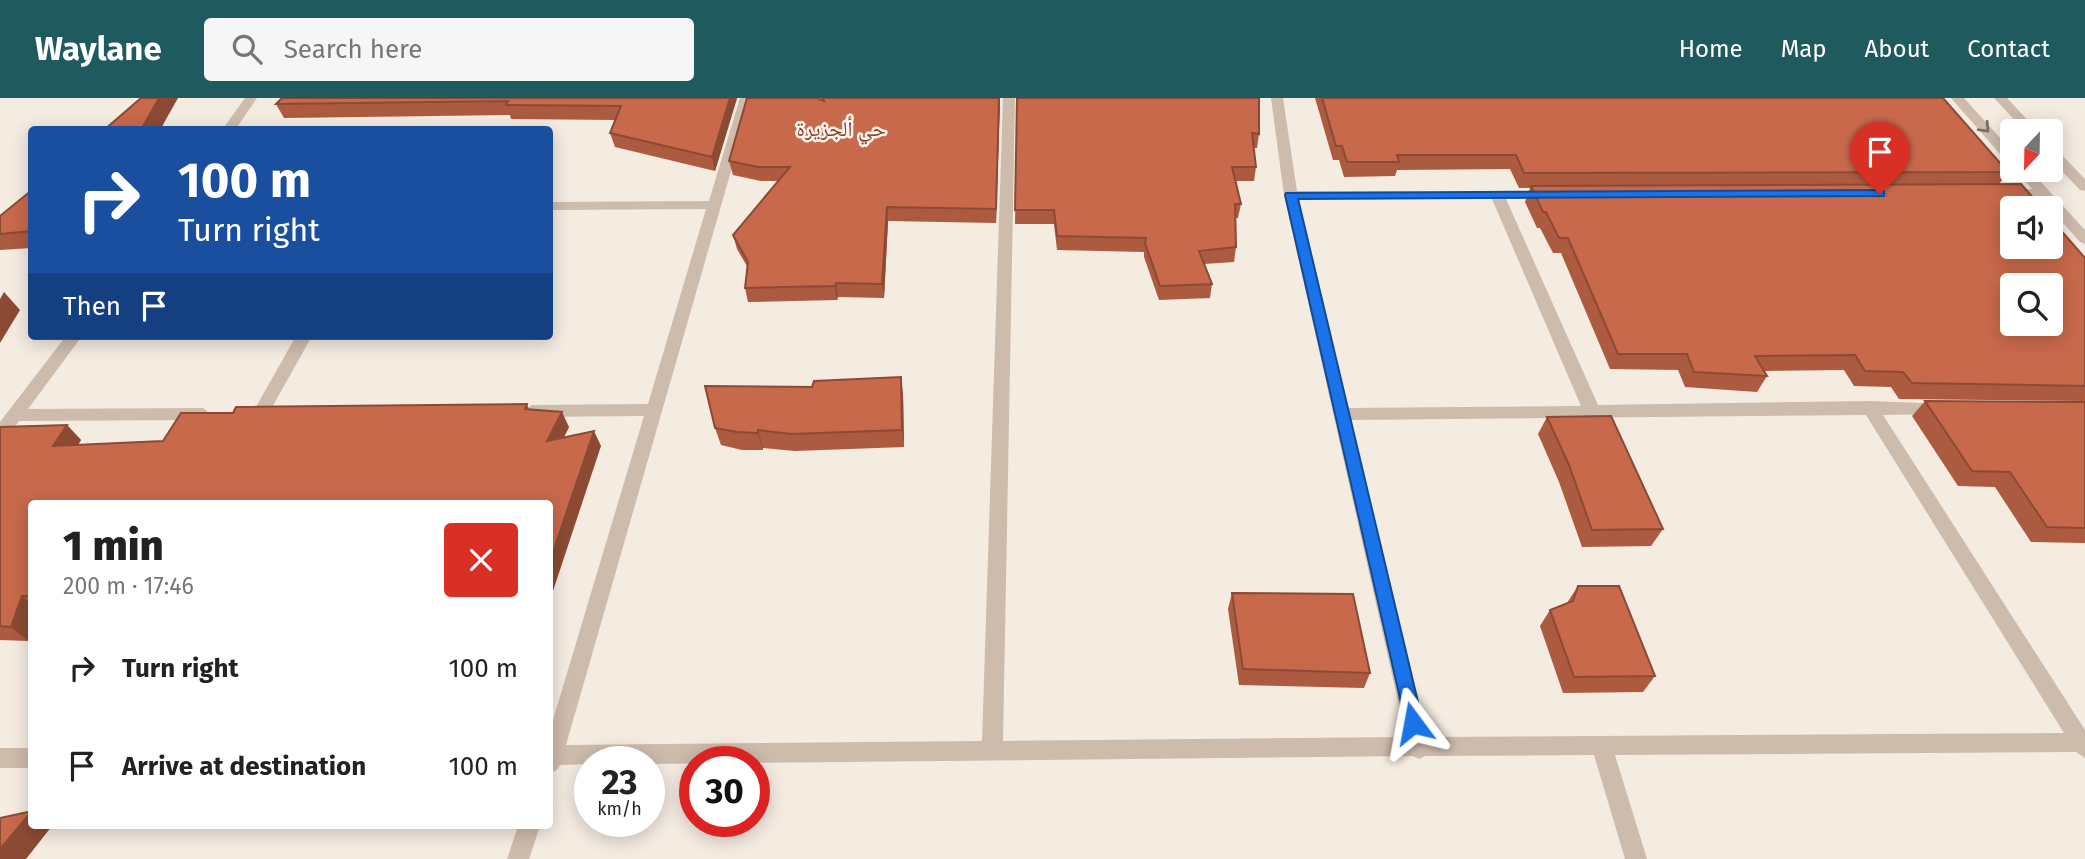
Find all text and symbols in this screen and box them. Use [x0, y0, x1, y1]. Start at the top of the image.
search box [204, 18, 694, 81]
text: Waylane [35, 29, 162, 69]
icon: search [228, 30, 266, 68]
text: Search here [284, 34, 423, 65]
text: Home [1679, 35, 1743, 63]
text: Map [1781, 35, 1827, 63]
text: About [1865, 35, 1929, 63]
text: Contact [1967, 35, 2050, 63]
district label: حي ألجزيرة [796, 116, 886, 145]
north arrow [2000, 119, 2063, 182]
map controls [2000, 119, 2063, 336]
one-way arrow [1976, 120, 1989, 133]
pin [1850, 122, 1910, 194]
icon: arrive [1861, 133, 1899, 171]
text: 100 m [178, 151, 311, 210]
icon: right [63, 154, 154, 245]
button: sound [2000, 196, 2063, 259]
text: Turn right [178, 211, 320, 249]
button: search [2000, 273, 2063, 336]
icon: arrive [135, 287, 173, 325]
text: Then [63, 291, 121, 322]
text: 1 min [63, 521, 164, 571]
button: close [444, 523, 518, 597]
text: 200 m · 17:46 [63, 572, 194, 600]
icon: right [63, 649, 101, 687]
text: Turn right [122, 653, 239, 684]
text: 100 m [449, 653, 518, 684]
position arrow [1376, 686, 1450, 760]
speed limit sign: 30 [679, 746, 770, 837]
icon: arrive [63, 747, 101, 785]
text: Arrive at destination [122, 751, 366, 782]
text: 100 m [449, 751, 518, 782]
text: 23 [601, 761, 638, 803]
text: km/h [597, 798, 642, 820]

